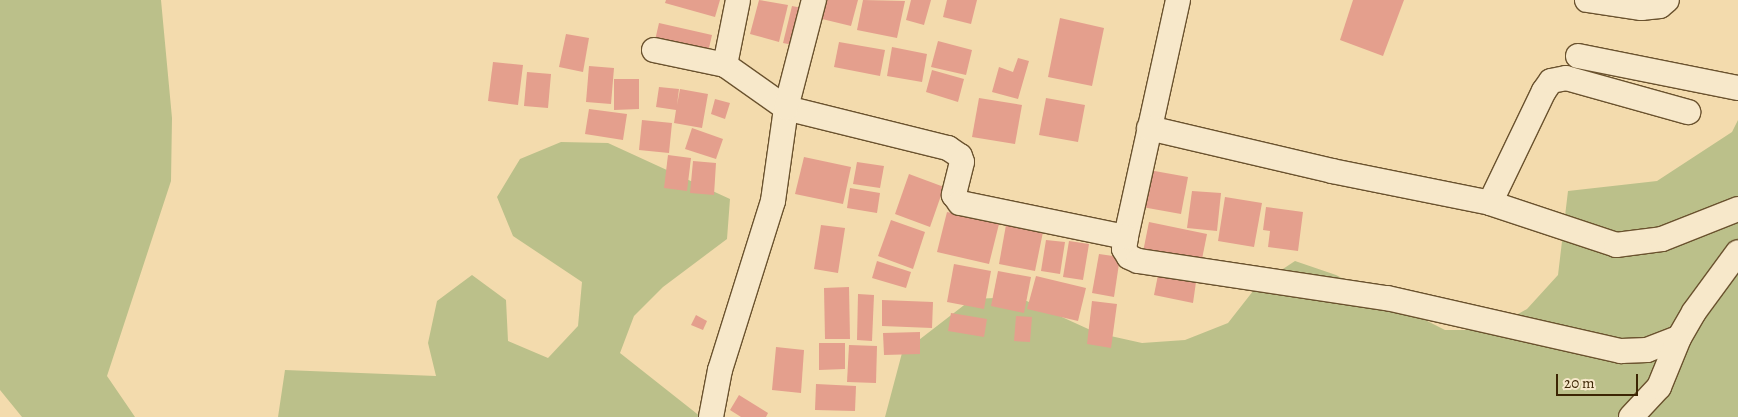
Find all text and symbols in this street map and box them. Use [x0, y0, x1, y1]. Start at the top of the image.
scale bar [1558, 364, 1640, 396]
text: 20 m [1564, 373, 1595, 393]

